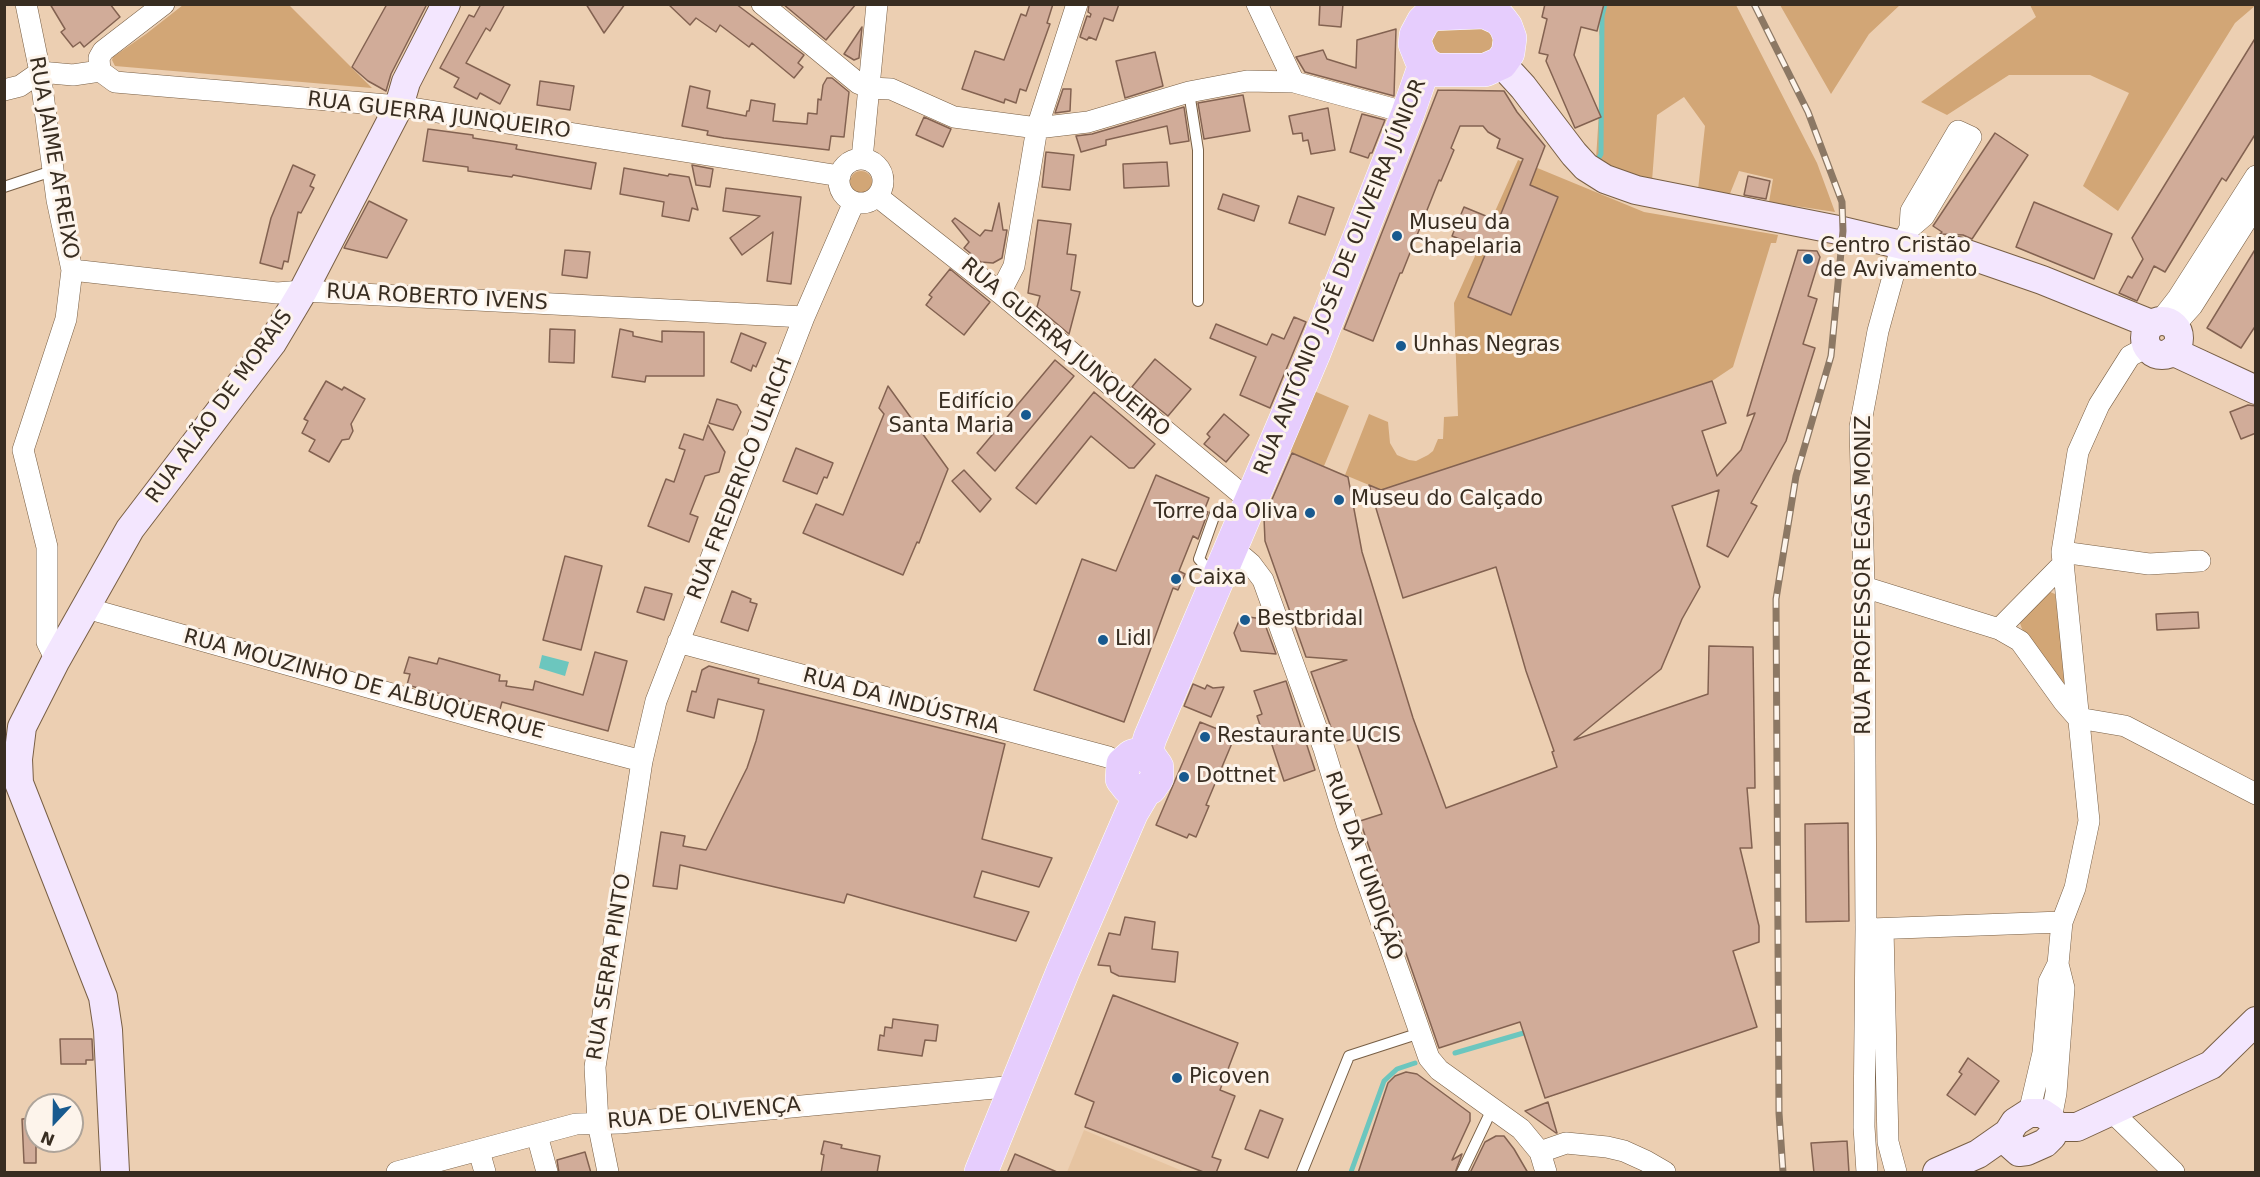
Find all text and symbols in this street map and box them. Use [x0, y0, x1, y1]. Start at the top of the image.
street label: RUA JAIME AFREIXO [23, 55, 83, 261]
street label: RUA ANTÓNIO JOSÉ DE OLIVEIRA JÚNIOR [1250, 75, 1432, 479]
street label: RUA GUERRA JUNQUEIRO [306, 87, 572, 145]
place label: Museu da Chapelaria [1409, 211, 1522, 261]
marker: Museu da Chapelaria [1390, 229, 1404, 243]
place label: Centro Cristão de Avivamento [1820, 234, 1977, 284]
marker: Centro Cristão de Avivamento [1801, 252, 1815, 266]
street label: RUA GUERRA JUNQUEIRO [955, 253, 1175, 443]
street label: RUA ROBERTO IVENS [326, 280, 548, 316]
street label: RUA ALÃO DE MORAIS [141, 305, 299, 509]
place label: Unhas Negras [1413, 333, 1560, 359]
marker: Unhas Negras [1394, 339, 1408, 353]
street label: RUA FREDERICO ULRICH [683, 354, 799, 604]
place label: Edifício Santa Maria [888, 390, 1014, 440]
marker: Edifício Santa Maria [1019, 408, 1033, 422]
street label: RUA PROFESSOR EGAS MONIZ [1852, 415, 1878, 735]
place label: Museu do Calçado [1351, 487, 1543, 513]
marker: Museu do Calçado [1332, 493, 1346, 507]
place label: Torre da Oliva [1153, 500, 1298, 526]
marker: Torre da Oliva [1303, 506, 1317, 520]
place label: Caixa [1188, 566, 1247, 592]
marker: Caixa [1169, 572, 1183, 586]
place label: Bestbridal [1257, 607, 1363, 633]
marker: Bestbridal [1238, 613, 1252, 627]
street label: RUA MOUZINHO DE ALBUQUERQUE [181, 625, 547, 745]
place label: Lidl [1115, 627, 1152, 653]
marker: Lidl [1096, 633, 1110, 647]
street label: RUA DA INDÚSTRIA [800, 664, 1002, 740]
place label: Restaurante UCIS [1217, 724, 1401, 750]
marker: Restaurante UCIS [1198, 730, 1212, 744]
place label: Dottnet [1196, 764, 1276, 790]
street label: RUA DA FUNDIÇÃO [1319, 768, 1407, 964]
marker: Dottnet [1177, 770, 1191, 784]
street label: RUA SERPA PINTO [583, 872, 637, 1062]
place label: Picoven [1189, 1065, 1270, 1091]
marker: Picoven [1170, 1071, 1184, 1085]
north arrow [24, 1093, 84, 1153]
street label: RUA DE OLIVENÇA [606, 1093, 802, 1135]
text: N [38, 1127, 58, 1150]

